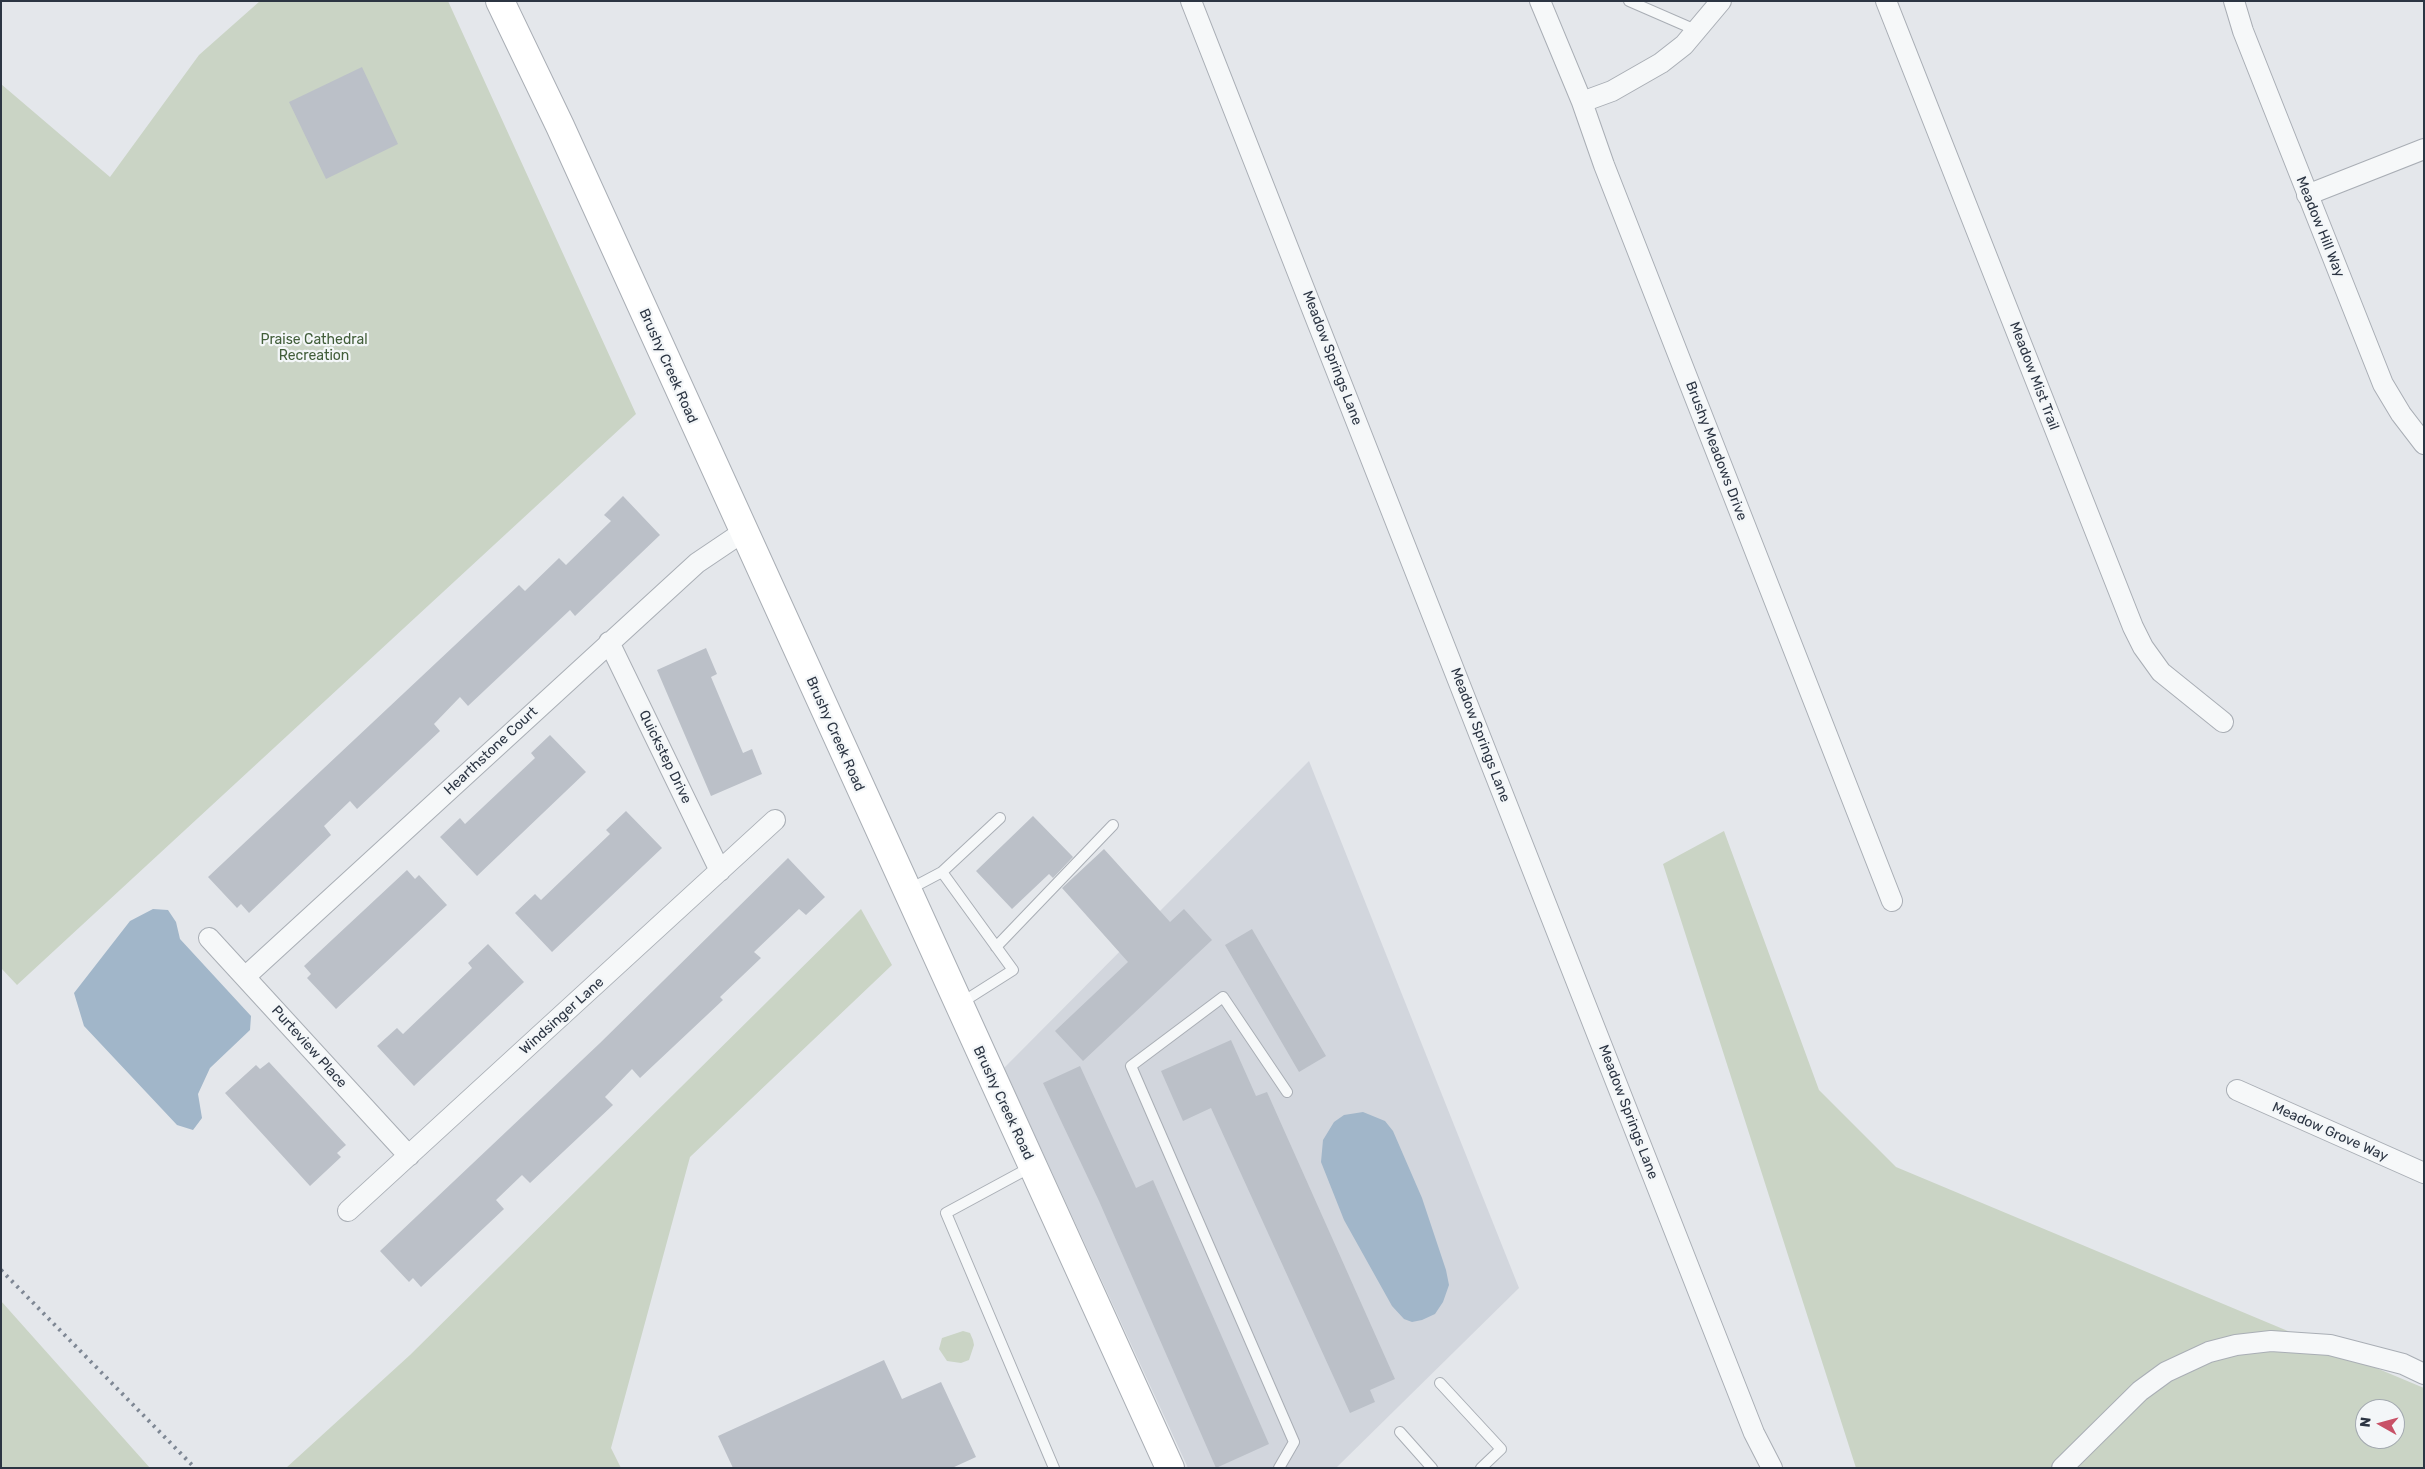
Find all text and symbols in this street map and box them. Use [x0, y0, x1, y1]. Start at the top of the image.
street label: Meadow Hill Way [2292, 174, 2348, 280]
street label: Meadow Springs Lane [1299, 288, 1365, 428]
street label: Brushy Creek Road [635, 306, 701, 426]
street label: Meadow Mist Trail [2006, 319, 2062, 433]
park label: Praise Cathedral Recreation [260, 332, 368, 364]
street label: Brushy Meadows Drive [1682, 379, 1750, 523]
street label: Meadow Springs Lane [1447, 665, 1513, 805]
street label: Brushy Creek Road [802, 674, 868, 794]
street label: Hearthstone Court [441, 703, 541, 799]
street label: Quickstep Drive [635, 707, 695, 807]
street label: Windsinger Lane [517, 974, 607, 1058]
street label: Purteview Place [268, 1002, 350, 1092]
street label: Meadow Springs Lane [1595, 1042, 1661, 1182]
street label: Brushy Creek Road [969, 1043, 1037, 1163]
street label: Meadow Grove Way [2269, 1099, 2391, 1165]
north arrow [2355, 1399, 2405, 1449]
text: N [2357, 1416, 2375, 1428]

